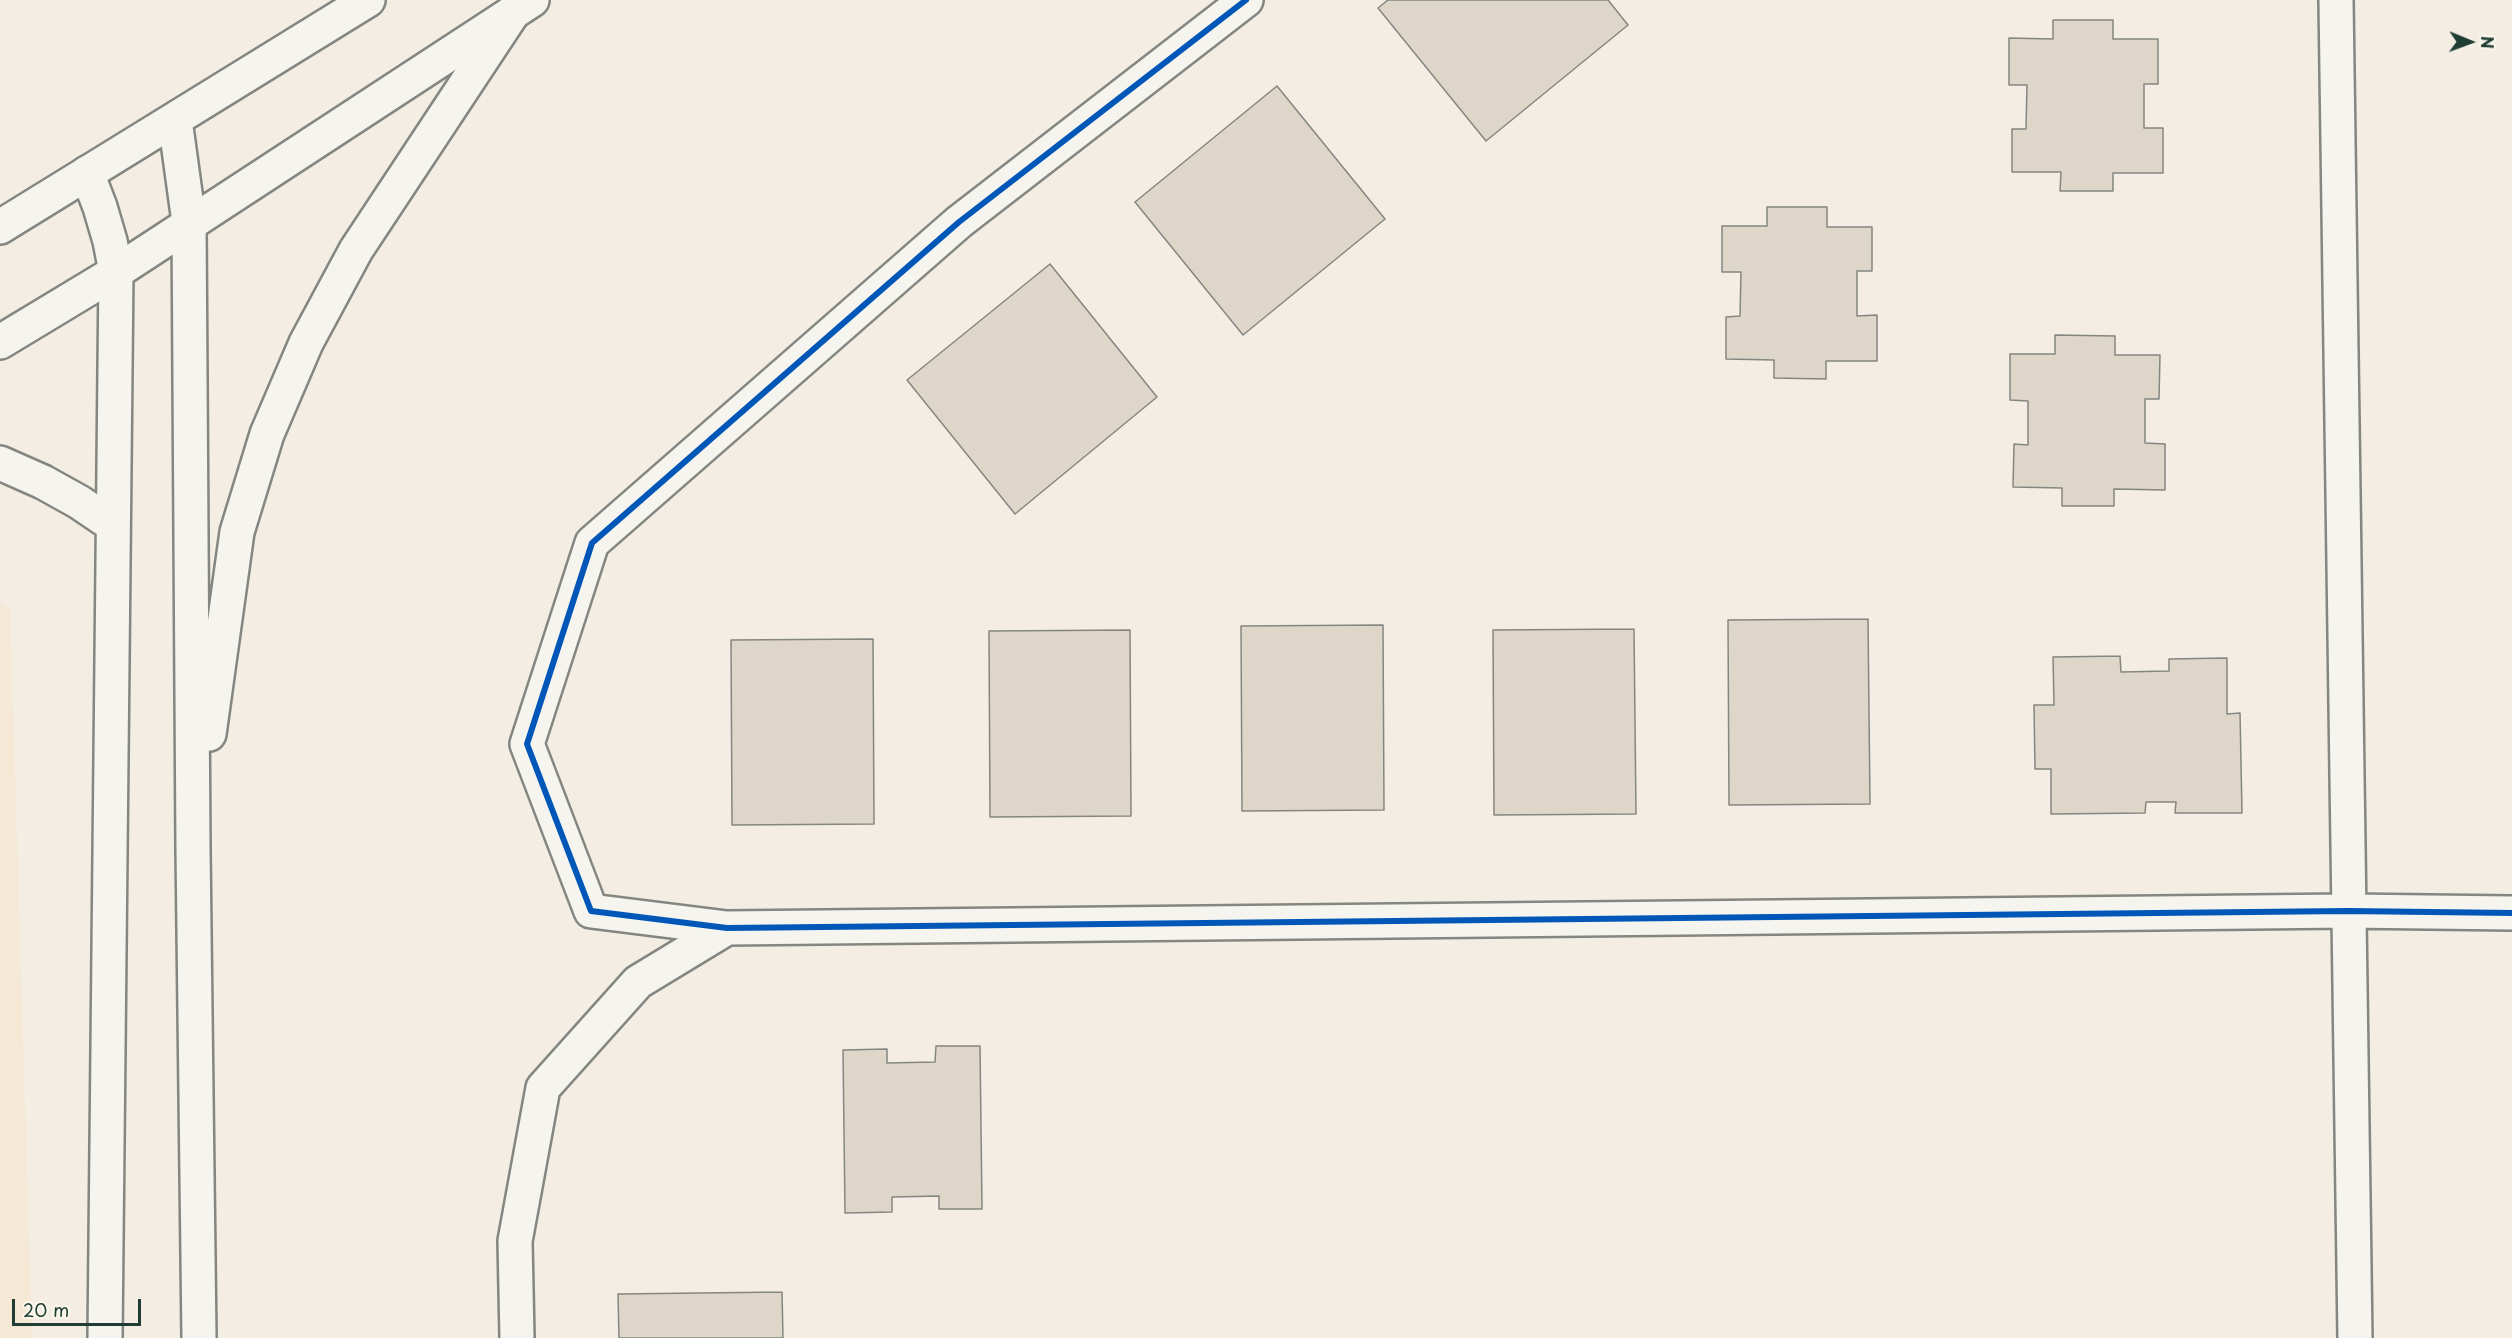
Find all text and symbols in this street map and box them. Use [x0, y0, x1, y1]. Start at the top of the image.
north arrow [2440, 12, 2500, 72]
text: N [2476, 36, 2500, 49]
scale bar [15, 1287, 144, 1325]
text: 20 m [23, 1296, 69, 1323]

